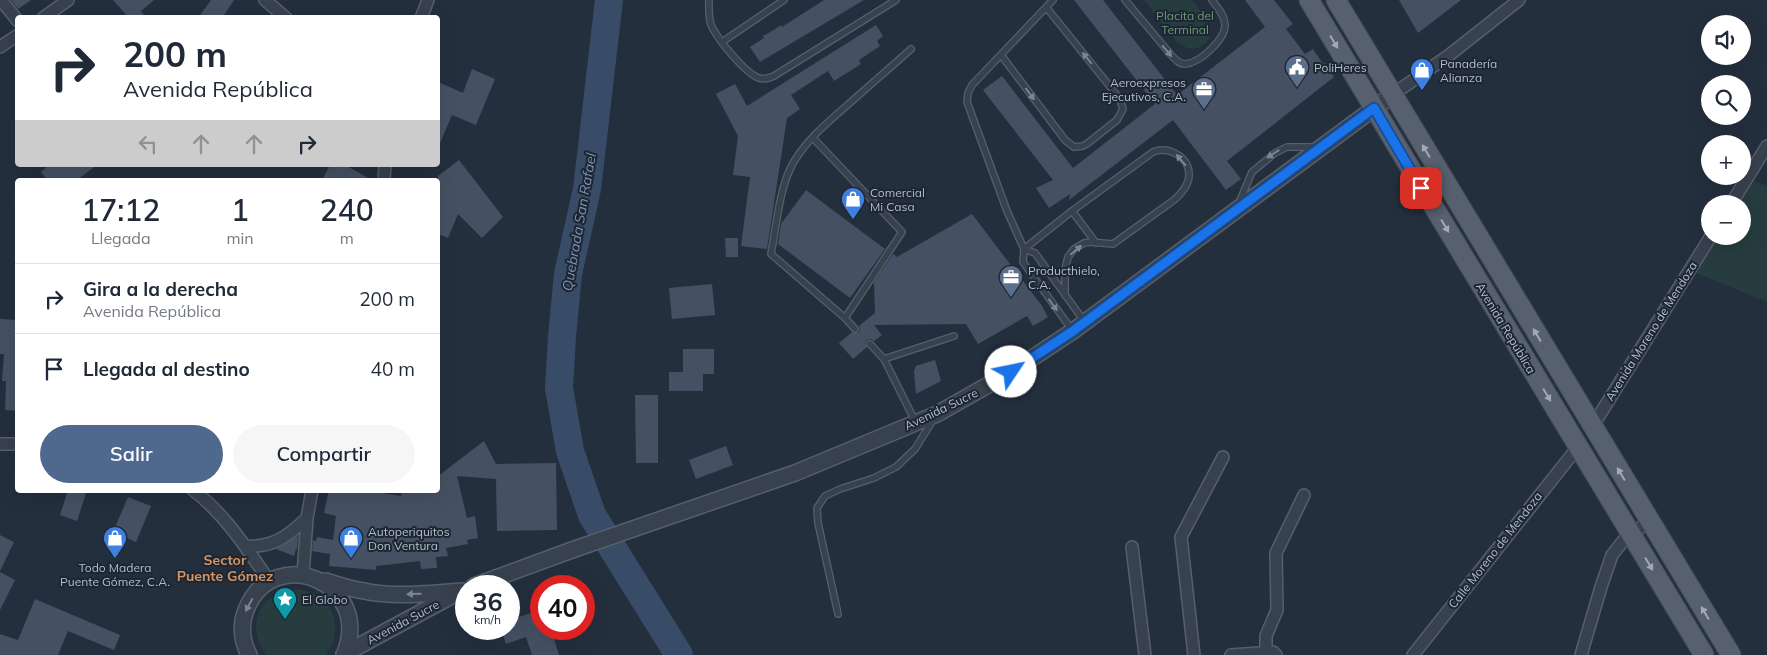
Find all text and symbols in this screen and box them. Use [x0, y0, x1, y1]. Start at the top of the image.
park label: Placita del Terminal [1156, 8, 1214, 37]
map controls [1701, 15, 1751, 245]
button: sound [1701, 15, 1751, 65]
text: 200 m [123, 32, 227, 76]
icon: right [40, 35, 105, 100]
one-way arrow [1329, 35, 1338, 48]
one-way arrow [1162, 44, 1173, 57]
one-way arrow [1081, 52, 1092, 65]
public building icon: PoliHeres [1284, 54, 1310, 88]
place label: Panadería Alianza [1440, 56, 1497, 85]
shop icon: Panadería Alianza [1409, 57, 1435, 91]
place label: PoliHeres [1314, 60, 1367, 75]
text: Avenida República [123, 75, 313, 103]
place label: Aeroexpresos Ejecutivos, C.A. [1102, 75, 1186, 104]
button: search [1701, 75, 1751, 125]
office icon: Aeroexpresos Ejecutivos, C.A. [1191, 76, 1217, 110]
one-way arrow [1025, 87, 1035, 101]
icon: left [134, 130, 162, 158]
icon: ahead [187, 130, 215, 158]
icon: ahead [240, 130, 268, 158]
icon: right [293, 130, 321, 158]
button: + [1701, 135, 1751, 185]
one-way arrow [1422, 145, 1431, 158]
one-way arrow [1267, 150, 1280, 159]
water label: Quebrada San Rafael [558, 151, 600, 292]
one-way arrow [1176, 154, 1187, 167]
pin [1400, 167, 1442, 209]
icon: arrive [1407, 174, 1435, 202]
place label: Comercial Mi Casa [870, 185, 925, 214]
shop icon: Comercial Mi Casa [840, 186, 866, 220]
text: 17:12 [81, 191, 160, 229]
text: 1 [231, 191, 249, 229]
text: 240 [320, 191, 374, 229]
button: − [1701, 195, 1751, 245]
one-way arrow [1440, 220, 1449, 233]
text: Llegada [91, 228, 151, 248]
text: min [226, 228, 254, 248]
text: m [340, 228, 354, 248]
one-way arrow [1069, 244, 1082, 255]
street label: Avenida Moreno de Mendoza [1602, 258, 1700, 404]
place label: Producthielo, C.A. [1028, 263, 1100, 292]
office icon: Producthielo, C.A. [998, 264, 1024, 298]
text: Gira a la derecha [83, 277, 238, 301]
street label: Avenida República [1473, 280, 1539, 376]
icon: right [40, 285, 68, 313]
text: 200 m [359, 287, 415, 311]
one-way arrow [1048, 298, 1059, 311]
text: Avenida República [83, 301, 221, 321]
one-way arrow [1533, 329, 1542, 342]
position arrow [984, 345, 1036, 397]
icon: arrive [40, 355, 68, 383]
text: Llegada al destino [83, 357, 250, 381]
text: 40 m [371, 357, 415, 381]
street label: Avenida Sucre [902, 385, 980, 433]
one-way arrow [1542, 389, 1551, 402]
button: Salir [40, 425, 223, 483]
button: Compartir [233, 425, 415, 483]
one-way arrow [1617, 468, 1626, 481]
street label: Calle Moreno de Mendoza [1445, 489, 1545, 611]
place label: Autoperiquitos Don Ventura [368, 524, 450, 553]
shop icon: Todo Madera Puente Gómez, C.A. [102, 525, 128, 559]
shop icon: Autoperiquitos Don Ventura [338, 525, 364, 559]
district label: Sector Puente Gómez [177, 551, 273, 585]
one-way arrow [1644, 558, 1654, 571]
place label: Todo Madera Puente Gómez, C.A. [60, 560, 170, 589]
speed limit sign: 40 [530, 575, 595, 640]
place icon: El Globo [272, 586, 298, 620]
text: 36 [472, 586, 503, 617]
one-way arrow [406, 590, 422, 598]
place label: El Globo [302, 592, 348, 607]
one-way arrow [245, 597, 253, 612]
street label: Avenida Sucre [364, 597, 442, 647]
one-way arrow [1701, 607, 1710, 620]
text: km/h [474, 612, 501, 627]

